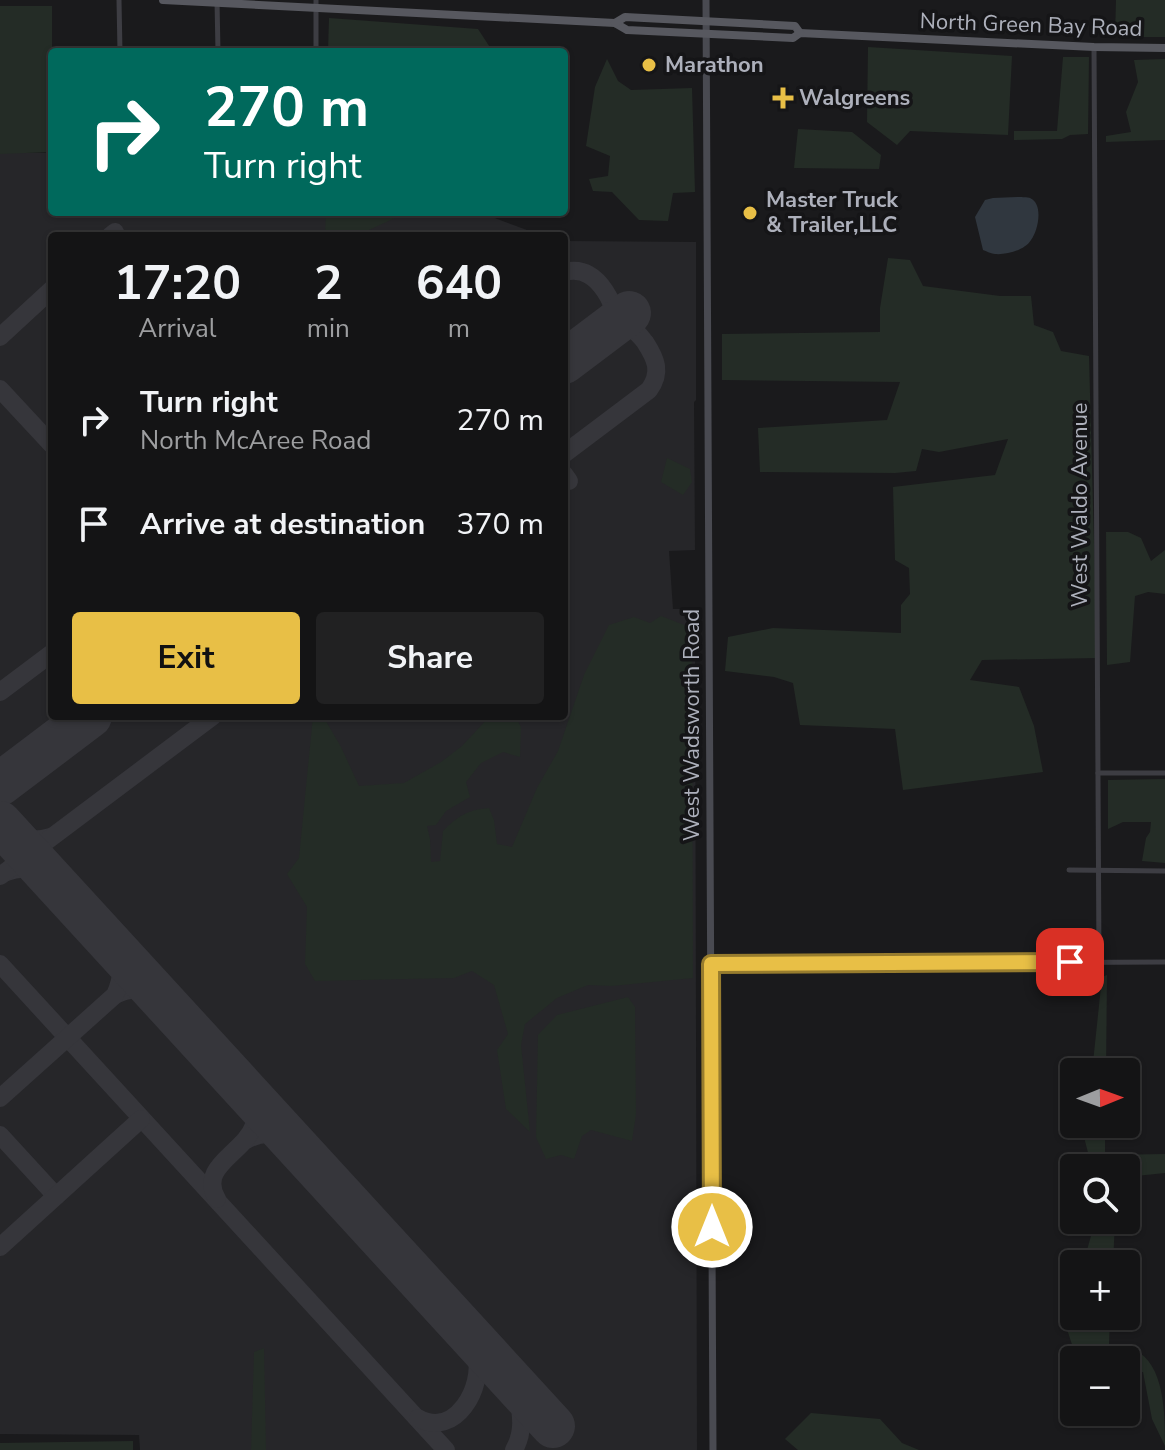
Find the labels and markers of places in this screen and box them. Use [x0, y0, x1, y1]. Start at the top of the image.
place label: Marathon [665, 50, 764, 80]
marker: Marathon [640, 56, 658, 74]
place label: Walgreens [799, 83, 910, 113]
marker: Walgreens [774, 89, 792, 107]
place label: Master Truck & Trailer,LLC [766, 185, 899, 240]
marker: Master Truck & Trailer,LLC [741, 204, 759, 222]
pin [1036, 928, 1104, 996]

